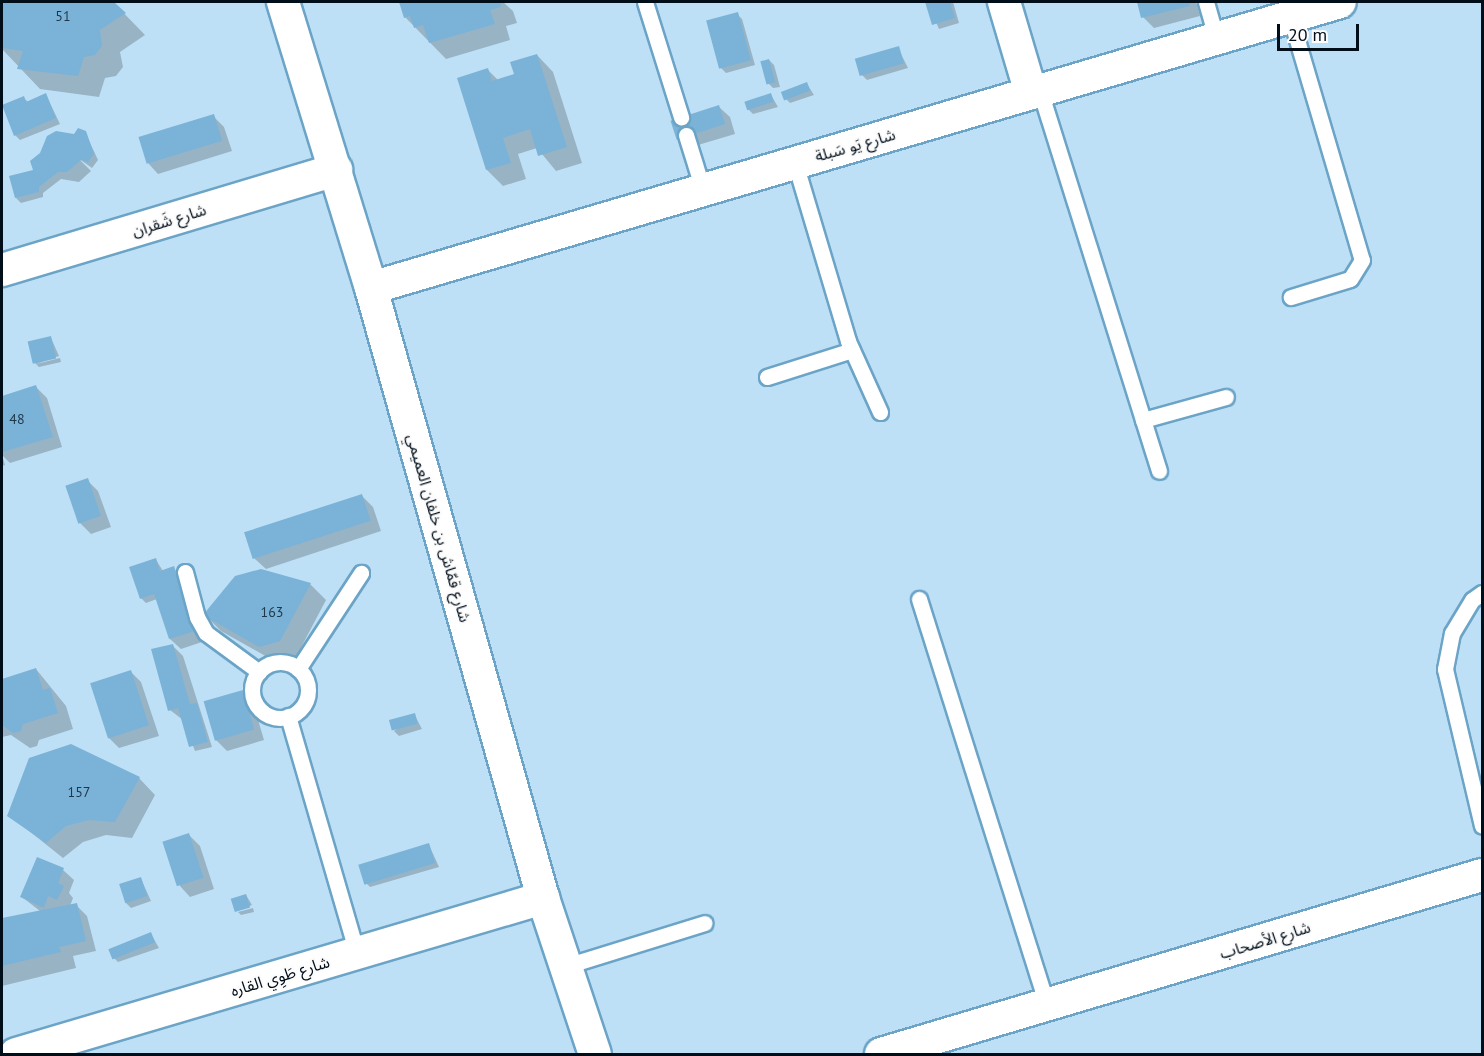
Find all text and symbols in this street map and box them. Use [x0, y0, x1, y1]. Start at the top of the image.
house number: 51 [55, 8, 71, 24]
scale bar [1280, 12, 1362, 50]
text: 20 m [1288, 23, 1327, 46]
street label: شارع يَو سَبلة [813, 124, 897, 166]
street label: شارع شَقران [130, 200, 208, 240]
house number: 48 [9, 411, 25, 427]
street label: شارع قمّاش بن خلفان العميمي [403, 432, 475, 624]
house number: 163 [261, 604, 283, 620]
house number: 157 [68, 784, 90, 800]
street label: شارع الأصحاب [1217, 917, 1313, 963]
street label: شارع طَوِي القاره [228, 952, 332, 1000]

